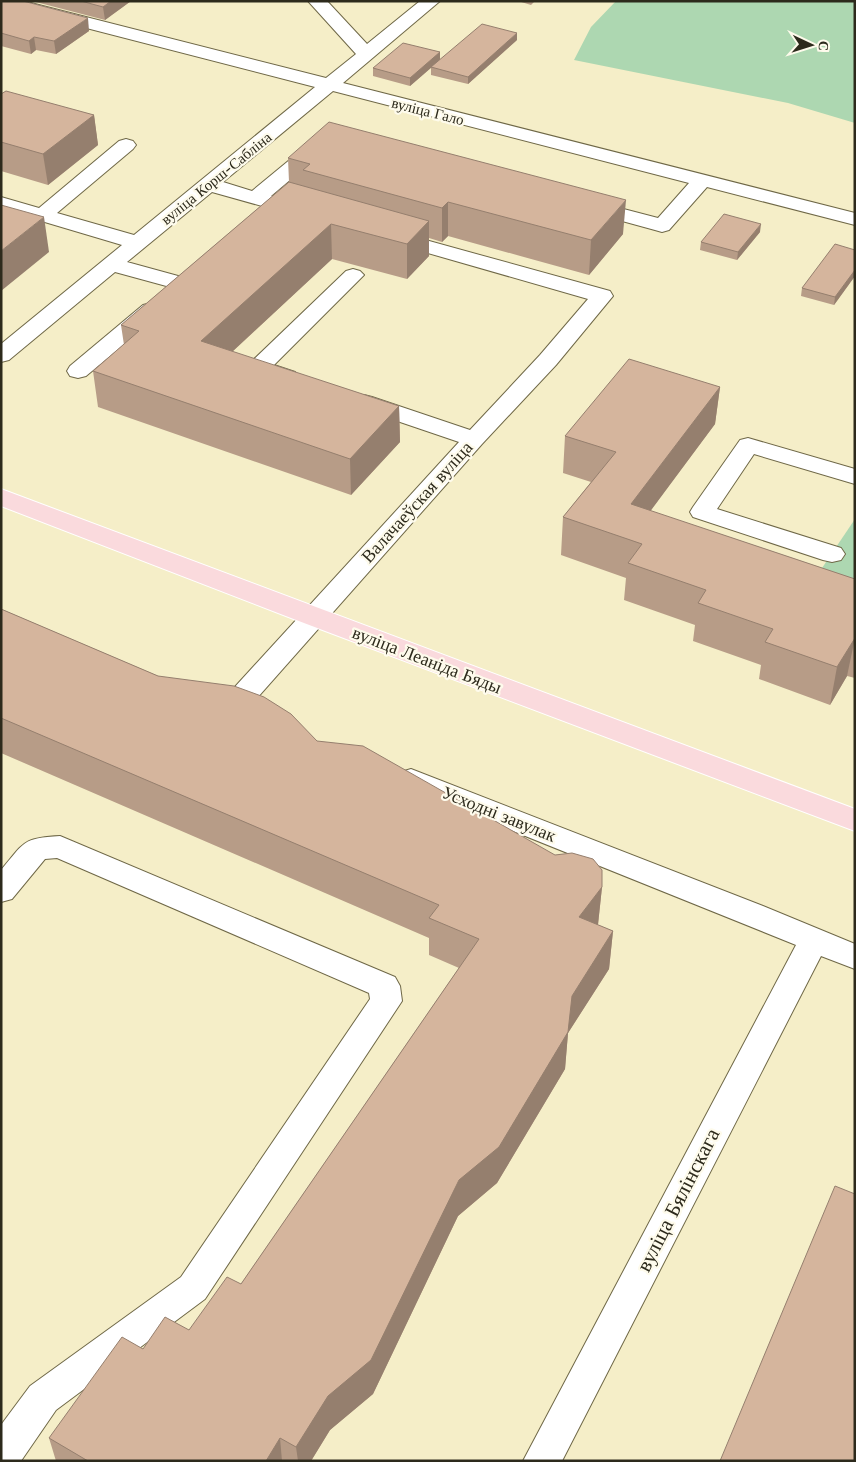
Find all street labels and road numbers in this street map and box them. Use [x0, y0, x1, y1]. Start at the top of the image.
street label: вуліца Гало [390, 93, 466, 129]
street label: вуліца Корш-Сабліна [157, 127, 275, 229]
street label: Валачаеўская вуліца [357, 437, 477, 567]
street label: вуліца Леаніда Бяды [349, 621, 505, 699]
street label: Усходні завулак [439, 781, 559, 847]
street label: вуліца Бялінскага [631, 1123, 726, 1276]

